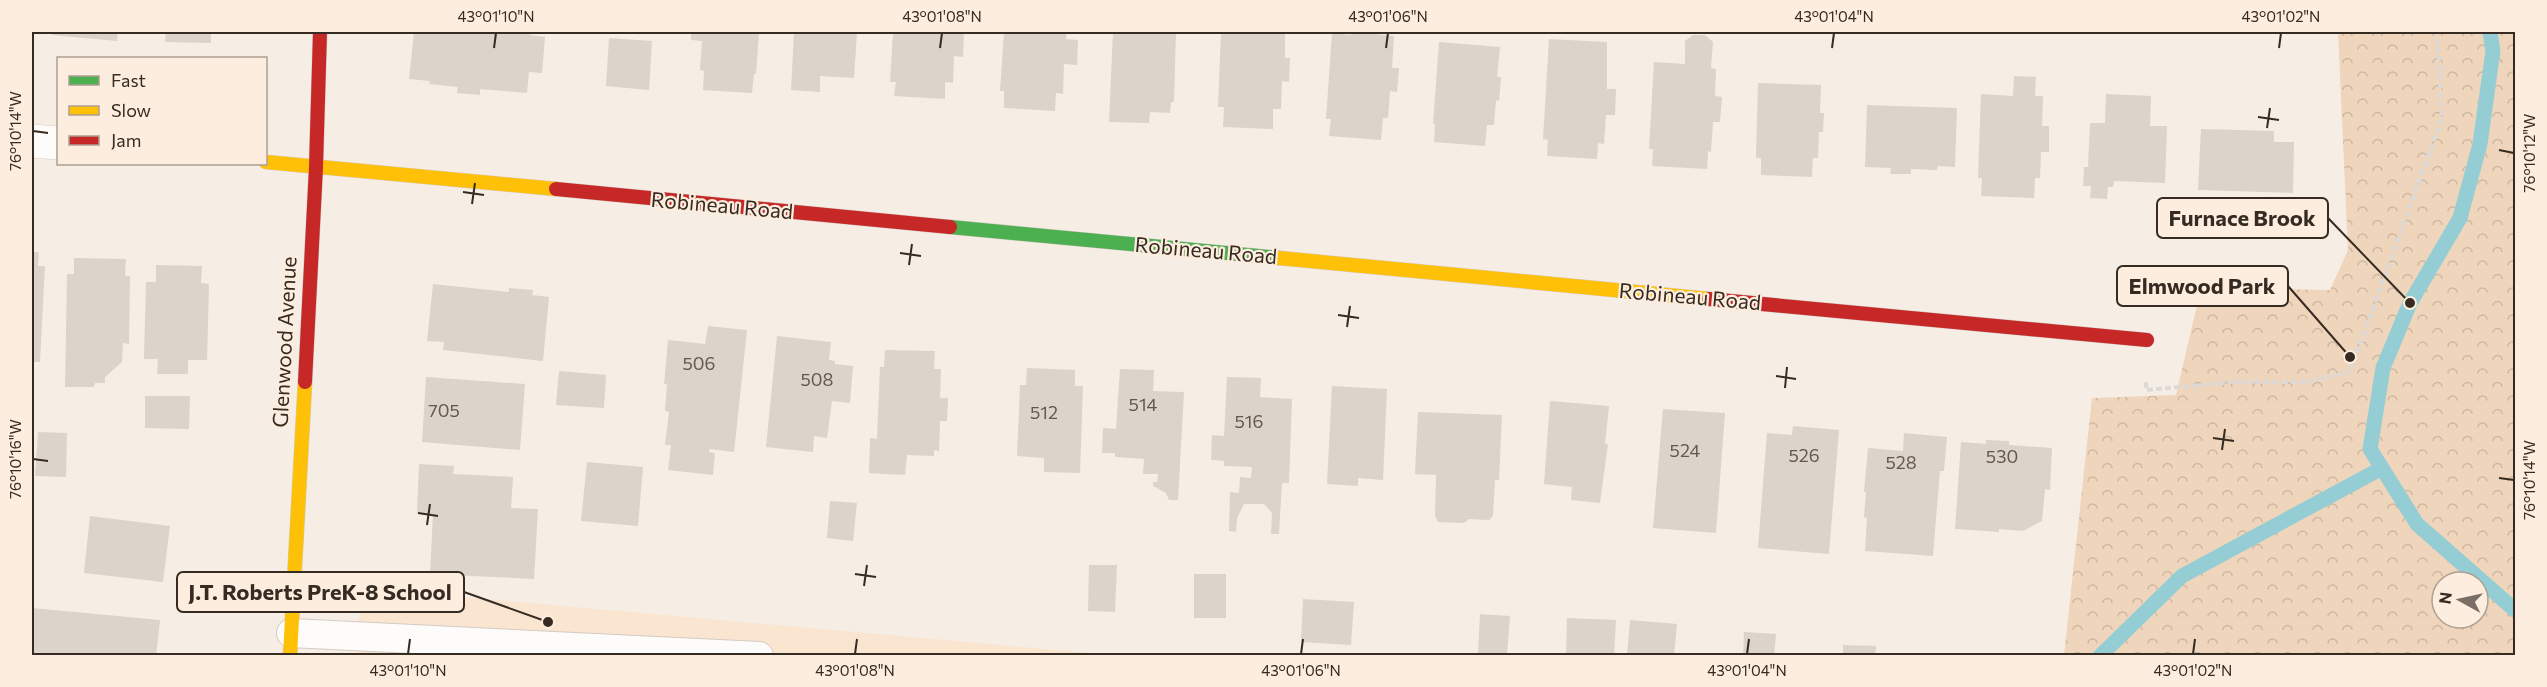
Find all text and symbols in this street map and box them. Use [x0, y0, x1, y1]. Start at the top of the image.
text: 43°01'10"N [458, 7, 534, 25]
text: 43°01'08"N [902, 7, 982, 25]
text: 43°01'06"N [1348, 7, 1428, 25]
text: 43°01'04"N [1794, 7, 1874, 25]
text: 43°01'02"N [2242, 7, 2320, 25]
legend [57, 57, 267, 165]
text: Fast [111, 69, 146, 91]
text: 76°10'14"W [6, 91, 24, 171]
text: Slow [111, 99, 151, 121]
text: 76°10'12"W [2520, 114, 2538, 192]
text: Jam [111, 129, 141, 151]
street label: Robineau Road [650, 186, 794, 223]
callout: Furnace Brook [2157, 198, 2328, 238]
text: Furnace Brook [2168, 204, 2316, 231]
street label: Robineau Road [1134, 231, 1278, 268]
street label: Glenwood Avenue [267, 256, 300, 428]
callout: Elmwood Park [2117, 266, 2288, 306]
text: Elmwood Park [2129, 272, 2276, 299]
street label: Robineau Road [1618, 277, 1762, 314]
house number: 506 [682, 352, 716, 374]
house number: 508 [800, 368, 834, 390]
house number: 514 [1129, 393, 1158, 415]
house number: 705 [428, 399, 460, 421]
house number: 512 [1030, 401, 1058, 423]
house number: 516 [1235, 410, 1263, 432]
text: 76°10'16"W [6, 419, 24, 499]
house number: 524 [1670, 439, 1701, 461]
text: 76°10'14"W [2520, 440, 2538, 520]
house number: 526 [1788, 444, 1820, 466]
house number: 530 [1986, 445, 2018, 467]
house number: 528 [1885, 451, 1917, 473]
north arrow [2430, 570, 2490, 630]
callout: J.T. Roberts PreK-8 School [177, 572, 464, 612]
text: J.T. Roberts PreK-8 School [188, 578, 452, 605]
text: N [2434, 591, 2455, 605]
text: 43°01'10"N [370, 661, 446, 679]
text: 43°01'08"N [815, 661, 895, 679]
text: 43°01'06"N [1261, 661, 1341, 679]
text: 43°01'04"N [1707, 661, 1787, 679]
text: 43°01'02"N [2154, 661, 2232, 679]

